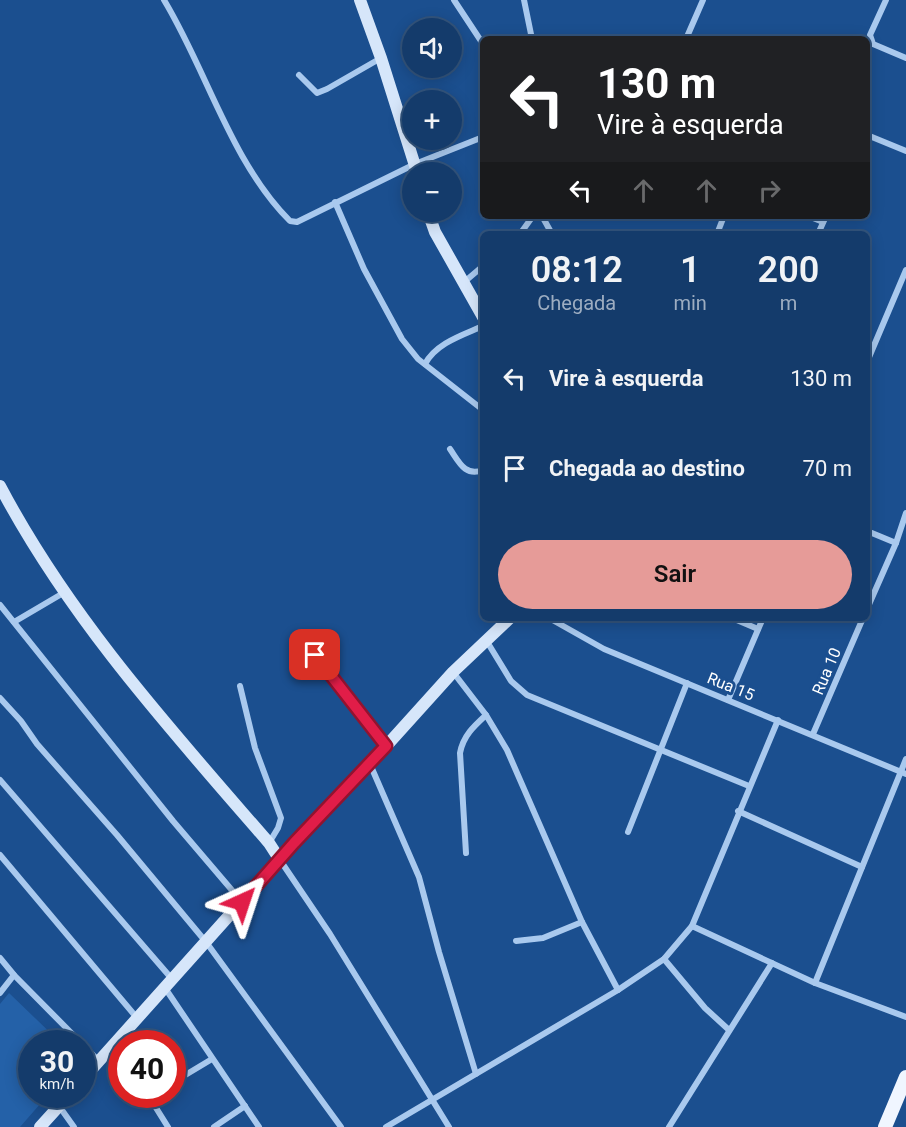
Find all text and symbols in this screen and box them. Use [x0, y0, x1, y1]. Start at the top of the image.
map controls [402, 18, 462, 222]
button: sound [402, 18, 462, 78]
text: 130 m [597, 59, 716, 108]
icon: left [498, 60, 576, 138]
button: + [402, 90, 462, 150]
text: Vire à esquerda [597, 109, 784, 141]
button: − [402, 162, 462, 222]
icon: left [564, 174, 597, 207]
icon: ahead [627, 174, 660, 207]
icon: ahead [690, 174, 723, 207]
icon: right [753, 174, 786, 207]
text: 08:12 [531, 249, 623, 291]
text: 1 [680, 249, 700, 291]
text: 200 [758, 249, 819, 291]
text: Chegada [537, 291, 616, 315]
text: min [673, 291, 707, 315]
text: m [780, 291, 797, 315]
icon: left [498, 362, 531, 395]
text: Vire à esquerda [549, 366, 703, 391]
text: 130 m [790, 366, 852, 391]
icon: arrive [498, 452, 531, 485]
text: Chegada ao destino [549, 456, 745, 481]
text: 70 m [803, 456, 852, 481]
button: Sair [498, 540, 852, 609]
pin [289, 629, 340, 680]
icon: arrive [298, 638, 331, 671]
street label: Rua 10 [808, 645, 845, 698]
street label: Rua 15 [704, 668, 757, 705]
position arrow [210, 870, 274, 934]
speed limit sign: 40 [108, 1030, 186, 1108]
text: 30 [40, 1044, 74, 1079]
text: km/h [39, 1075, 75, 1093]

